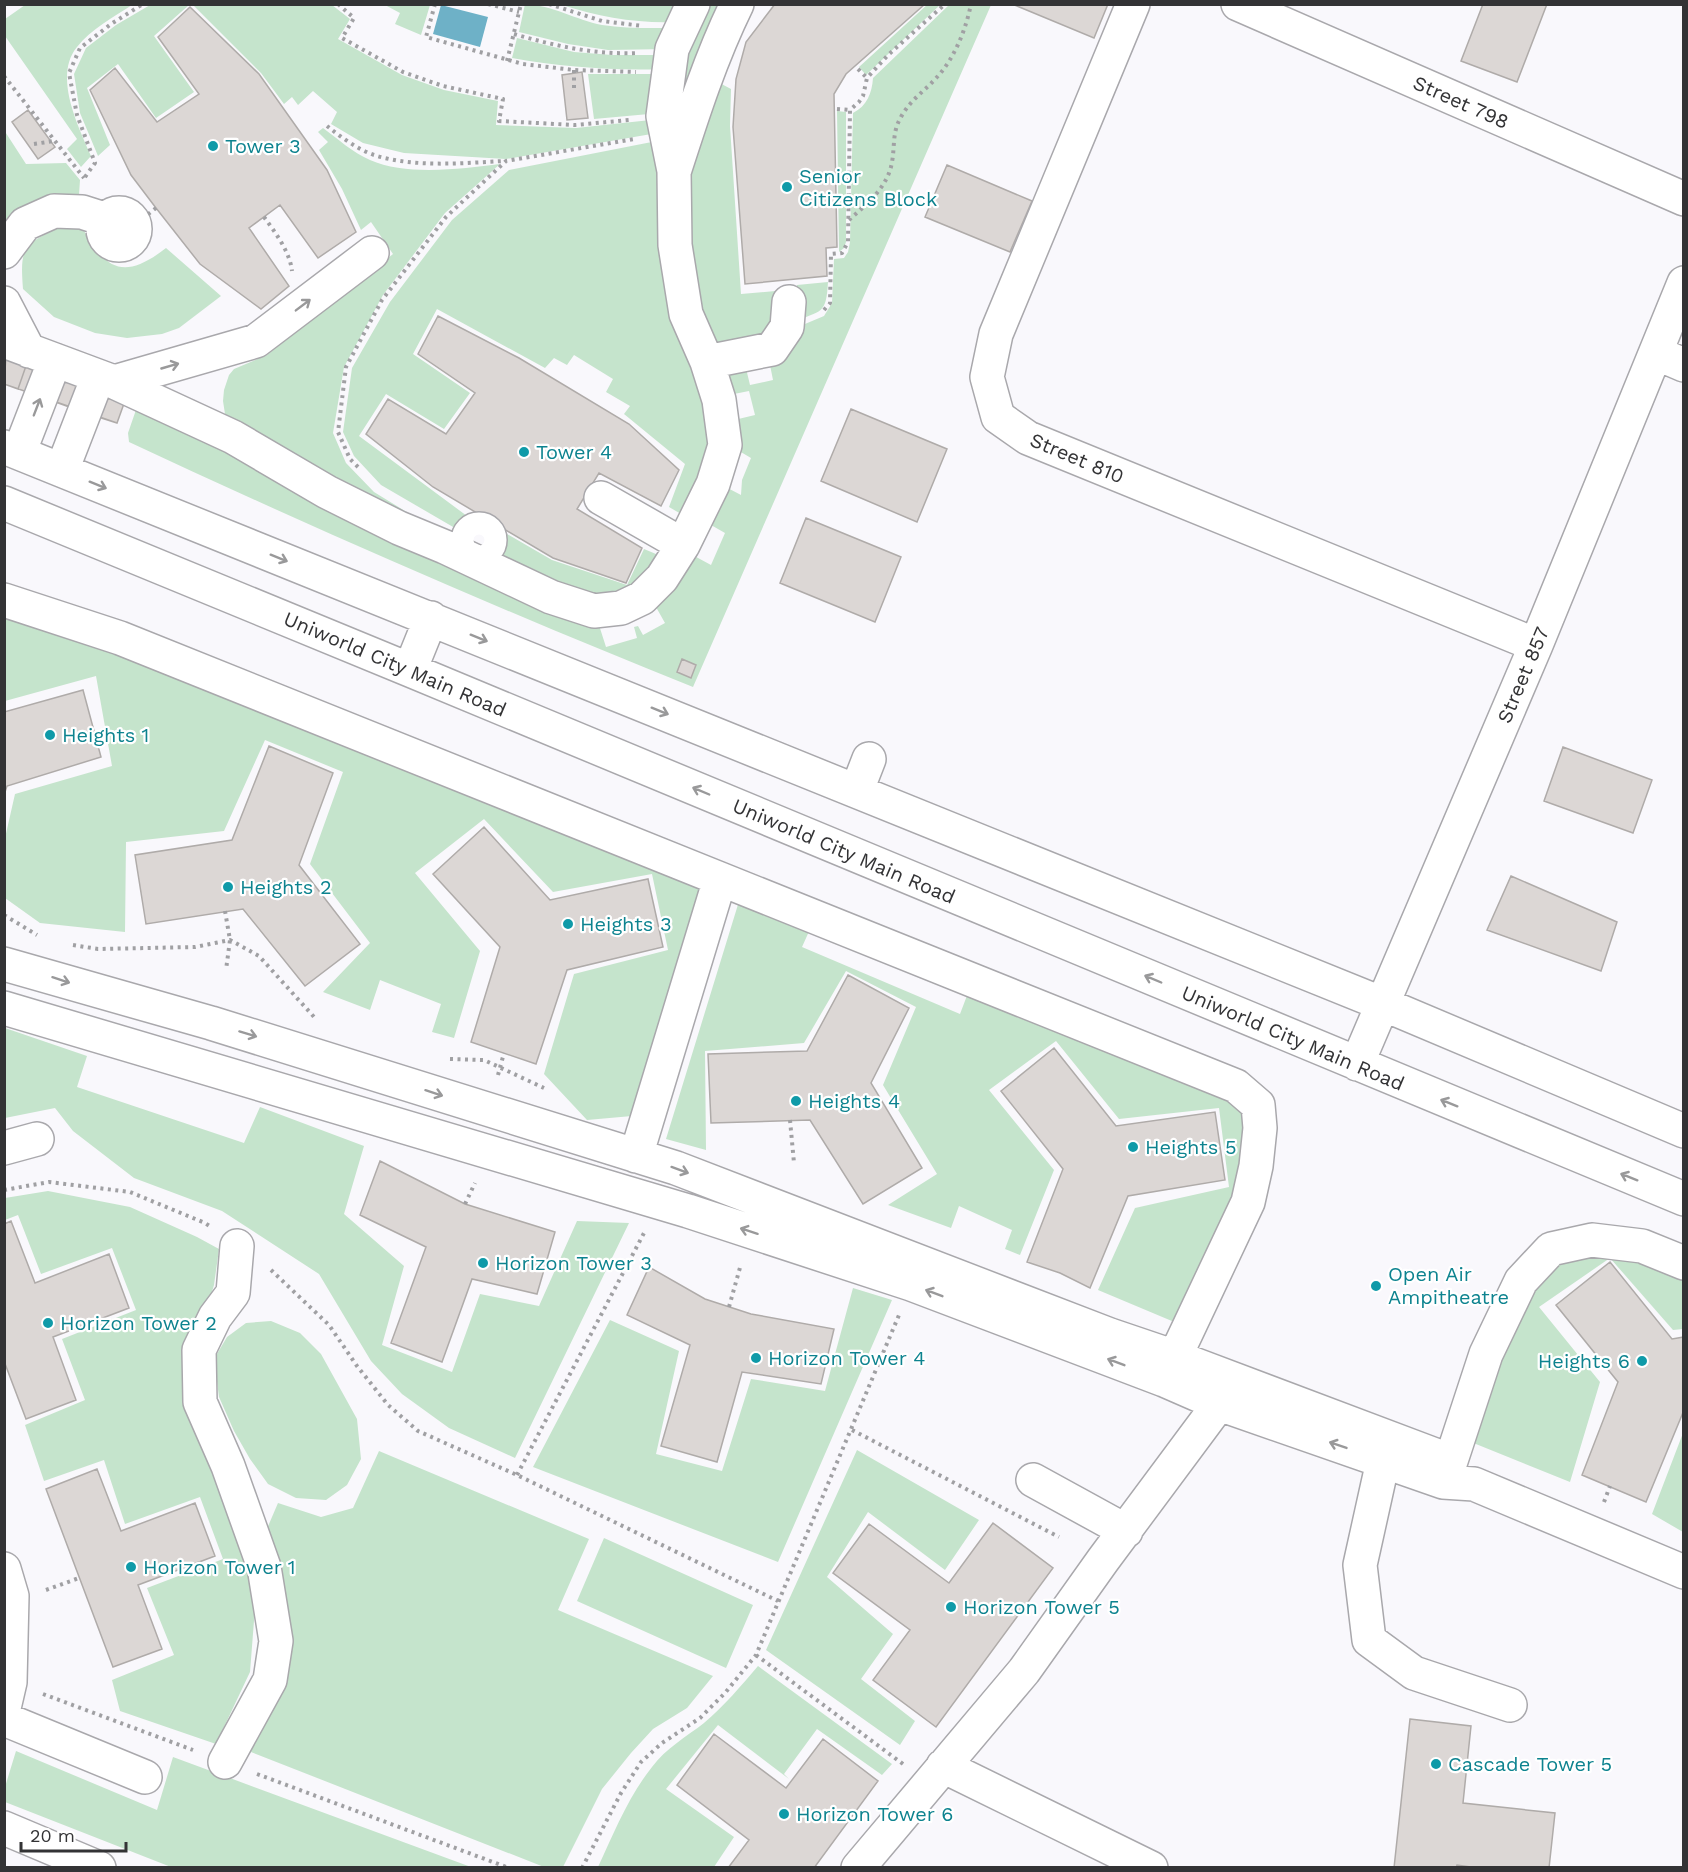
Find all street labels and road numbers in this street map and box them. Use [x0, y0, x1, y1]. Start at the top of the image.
street label: Street 798 [1409, 70, 1513, 134]
street label: Street 810 [1026, 427, 1128, 489]
street label: Uniworld City Main Road [280, 606, 510, 722]
street label: Street 857 [1492, 623, 1554, 727]
street label: Uniworld City Main Road [729, 793, 959, 909]
street label: Uniworld City Main Road [1178, 980, 1408, 1096]

